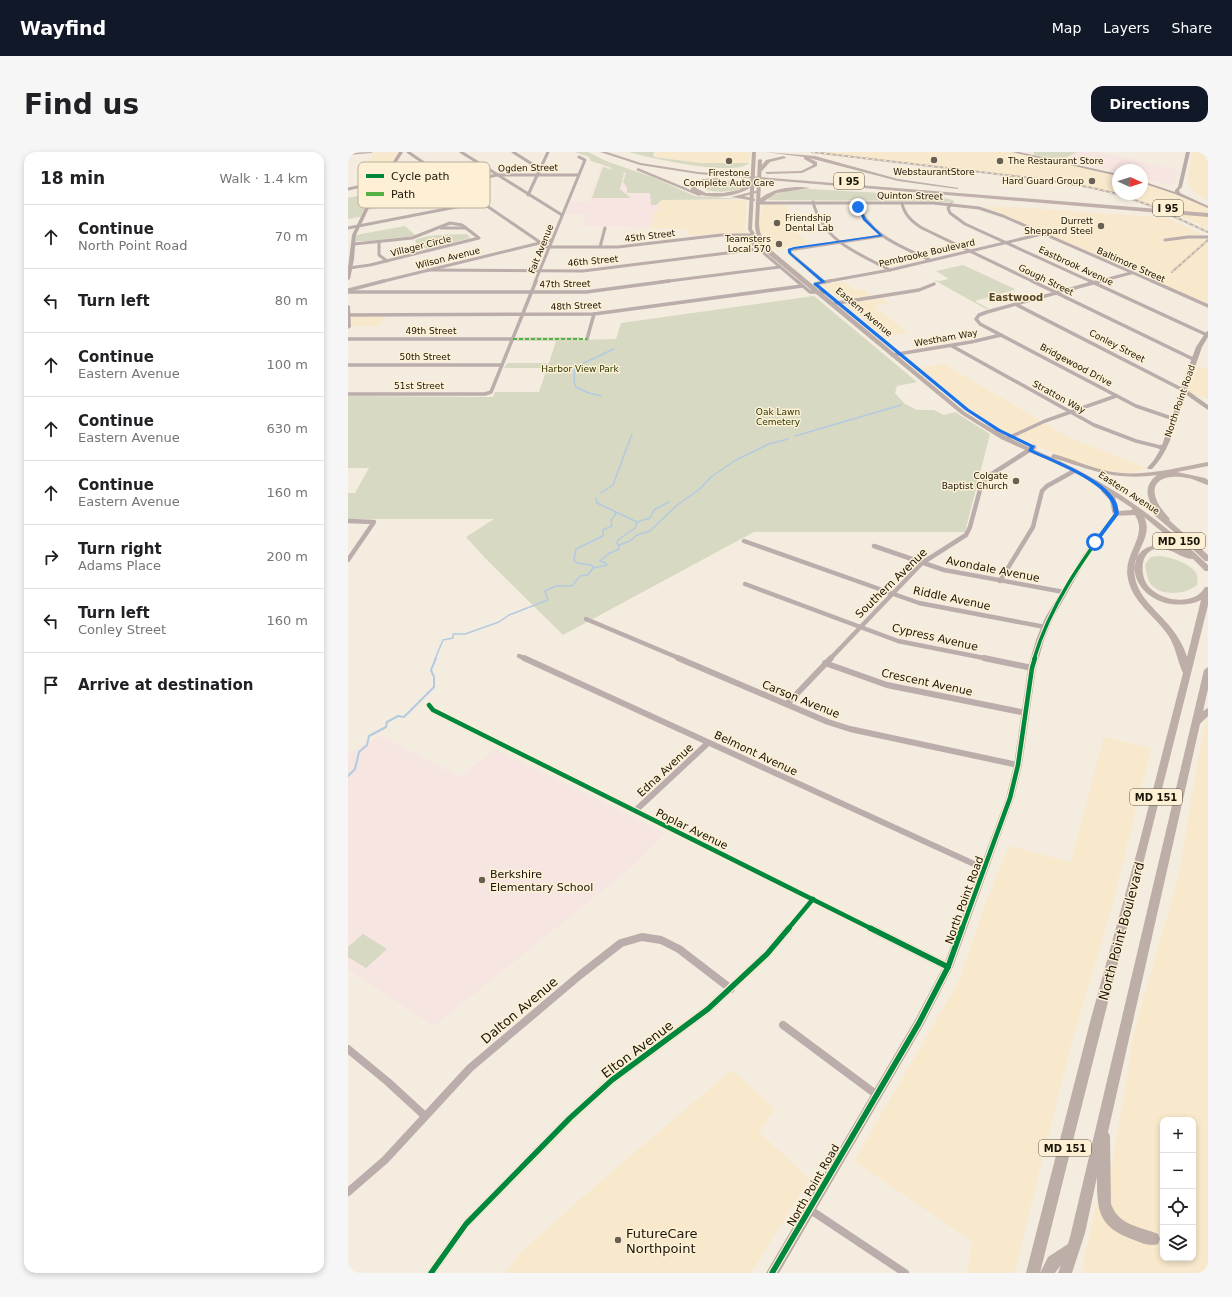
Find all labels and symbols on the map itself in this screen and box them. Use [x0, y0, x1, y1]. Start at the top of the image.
marker: WebstaurantStore [929, 155, 939, 165]
marker: Firestone Complete Auto Care [724, 156, 734, 166]
marker: The Restaurant Store [995, 156, 1005, 166]
place label: The Restaurant Store [1007, 156, 1104, 166]
legend [358, 162, 490, 208]
street label: Ogden Street [498, 162, 559, 174]
north arrow [1112, 164, 1148, 200]
place label: WebstaurantStore [893, 167, 975, 177]
place label: Firestone Complete Auto Care [684, 168, 775, 188]
text: Cycle path [391, 170, 450, 183]
road number: I 95 [834, 173, 864, 189]
place label: Hard Guard Group [1002, 176, 1084, 186]
marker: Hard Guard Group [1087, 176, 1097, 186]
text: Path [391, 188, 415, 201]
street label: Quinton Street [877, 190, 944, 202]
route end [849, 198, 867, 216]
road number: I 95 [1153, 200, 1183, 216]
place label: Friendship Dental Lab [785, 213, 834, 233]
place label: Durrett Sheppard Steel [1024, 216, 1093, 236]
marker: Friendship Dental Lab [772, 218, 782, 228]
marker: Durrett Sheppard Steel [1096, 221, 1106, 231]
street label: Fait Avenue [527, 223, 556, 275]
street label: 45th Street [624, 228, 676, 244]
street label: Villager Circle [390, 234, 453, 258]
place label: Teamsters Local 570 [724, 234, 771, 254]
street label: Pembrooke Boulevard [878, 237, 976, 269]
marker: Teamsters Local 570 [774, 239, 784, 249]
street label: Eastbrook Avenue [1037, 244, 1115, 288]
street label: Wilson Avenue [415, 245, 482, 271]
street label: Baltimore Street [1095, 245, 1167, 285]
street label: 46th Street [567, 254, 619, 268]
street label: Gough Street [1017, 262, 1075, 298]
street label: 47th Street [539, 279, 591, 289]
street label: Eastern Avenue [834, 286, 895, 339]
district label: Eastwood [989, 292, 1043, 303]
street label: 48th Street [550, 300, 602, 312]
street label: 49th Street [406, 326, 457, 336]
street label: Westham Way [914, 327, 979, 348]
street label: Conley Street [1088, 328, 1147, 365]
street label: Bridgewood Drive [1038, 342, 1114, 388]
street label: 50th Street [400, 352, 451, 362]
park label: Harbor View Park [541, 364, 620, 374]
street label: North Point Road [1163, 364, 1197, 438]
street label: Stratton Way [1031, 378, 1088, 416]
street label: 51st Street [394, 381, 444, 391]
park label: Oak Lawn Cemetery [756, 407, 801, 427]
street label: Eastern Avenue [1097, 470, 1162, 517]
place label: Colgate Baptist Church [942, 471, 1008, 491]
marker: Colgate Baptist Church [1011, 476, 1021, 486]
route start [1086, 533, 1104, 551]
road number: MD 150 [1153, 533, 1205, 549]
street label: Southern Avenue [853, 546, 930, 621]
street label: Avondale Avenue [945, 554, 1041, 585]
street label: Riddle Avenue [912, 584, 992, 613]
street label: Cypress Avenue [891, 621, 979, 654]
street label: Crescent Avenue [880, 666, 974, 699]
street label: Carson Avenue [760, 678, 842, 721]
street label: Belmont Avenue [712, 728, 800, 779]
street label: Edna Avenue [635, 741, 696, 800]
road number: MD 151 [1130, 789, 1182, 805]
street label: Poplar Avenue [654, 806, 730, 853]
street label: North Point Road [943, 854, 986, 946]
street label: North Point Boulevard [1096, 860, 1147, 1002]
place label: Berkshire Elementary School [490, 868, 593, 894]
marker: Berkshire Elementary School [477, 875, 487, 885]
street label: Dalton Avenue [478, 974, 561, 1047]
street label: Elton Avenue [599, 1018, 676, 1081]
road number: MD 151 [1039, 1140, 1091, 1156]
street label: North Point Road [785, 1142, 842, 1229]
place label: FutureCare Northpoint [626, 1226, 698, 1256]
marker: FutureCare Northpoint [613, 1235, 623, 1245]

